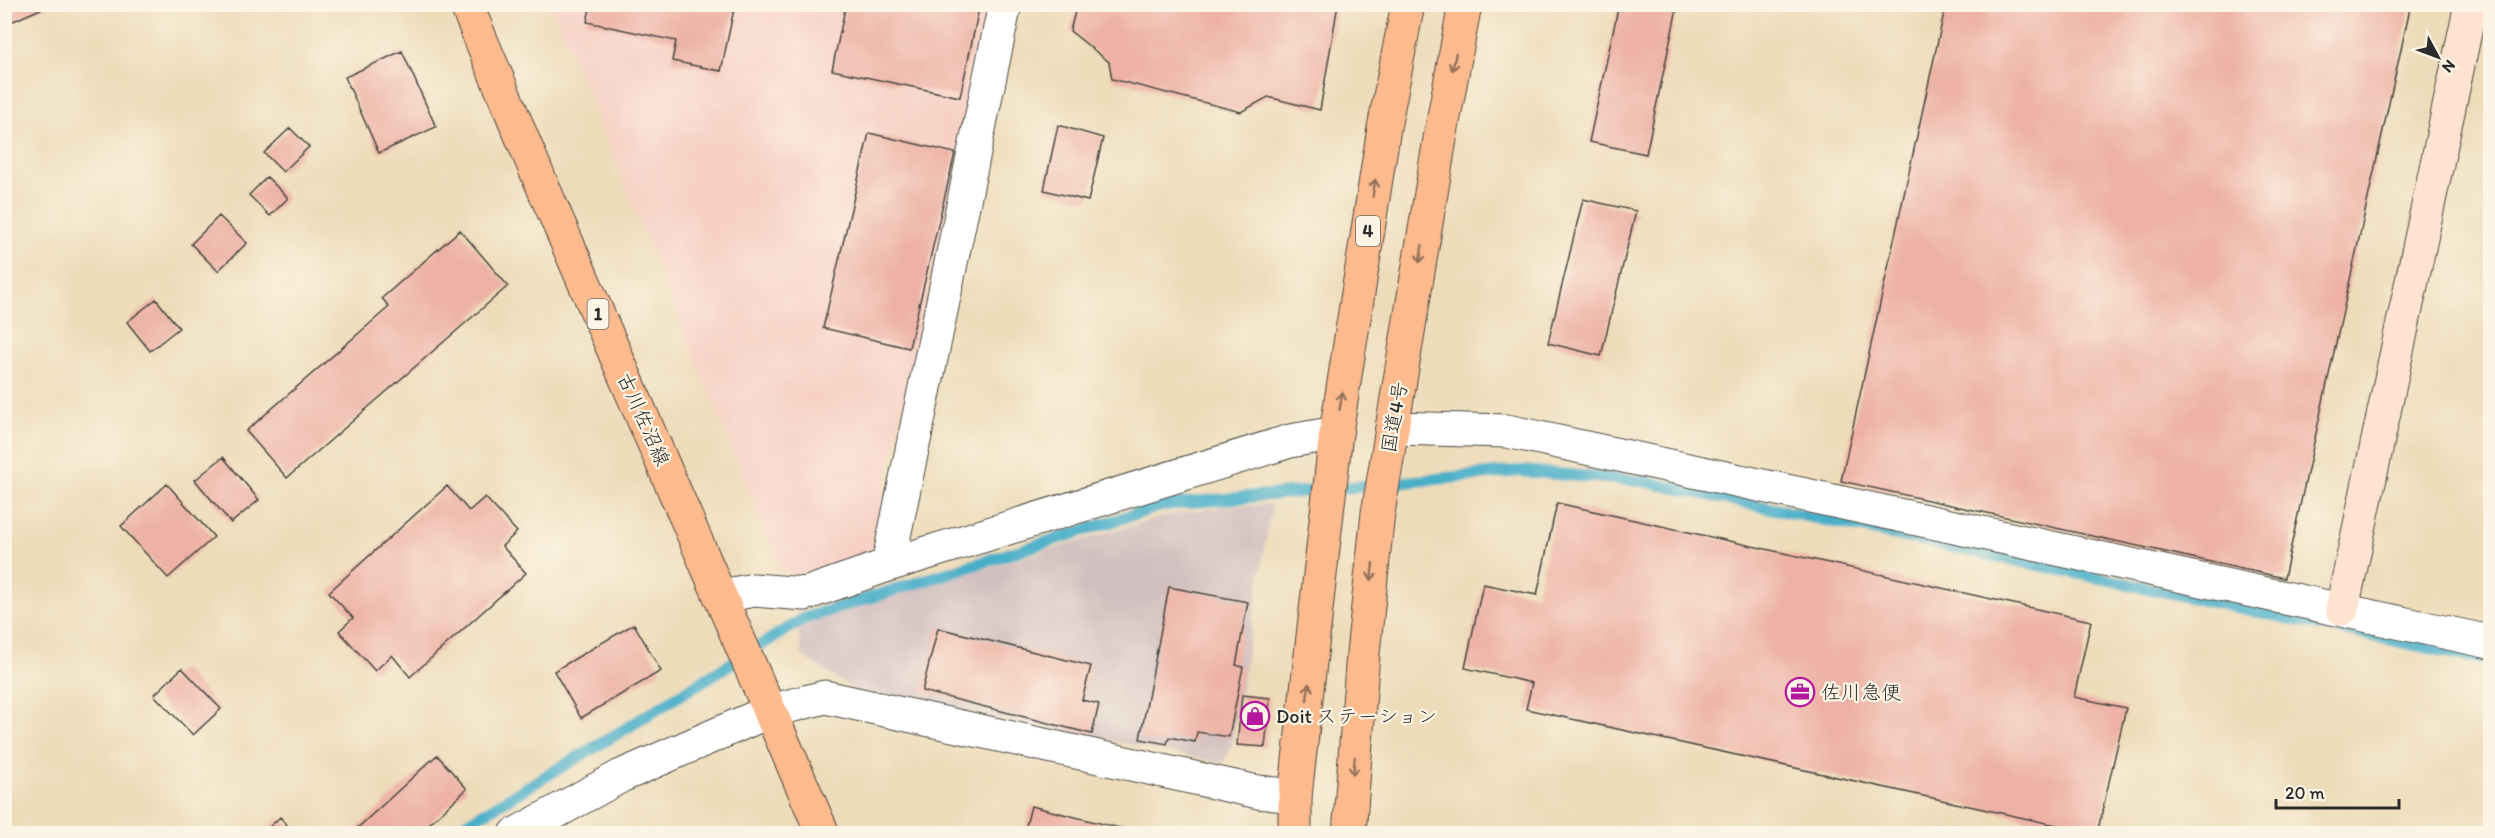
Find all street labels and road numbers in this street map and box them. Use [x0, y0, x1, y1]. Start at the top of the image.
road number: 4 [1356, 216, 1380, 246]
road number: 1 [588, 299, 608, 329]
street label: 古川佐沼線 [613, 368, 675, 470]
street label: 国道4号 [1376, 379, 1412, 455]

